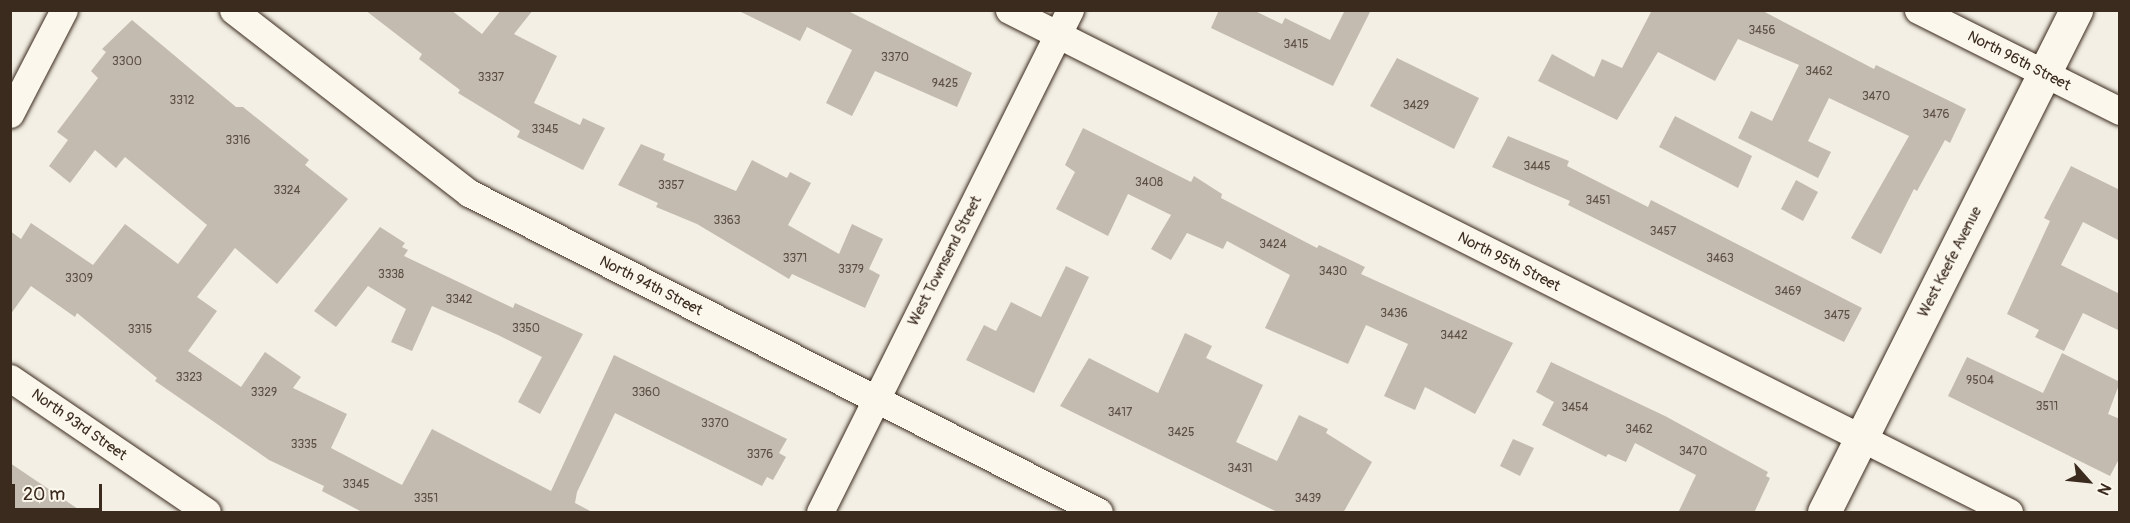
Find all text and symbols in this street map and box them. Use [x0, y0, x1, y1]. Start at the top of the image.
house number: 3456 [1748, 24, 1776, 38]
street label: North 96th Street [1964, 27, 2074, 95]
house number: 3415 [1284, 38, 1308, 52]
house number: 3370 [881, 51, 909, 65]
house number: 3300 [112, 55, 142, 69]
house number: 3462 [1805, 65, 1833, 79]
house number: 3337 [478, 71, 504, 85]
house number: 9425 [932, 77, 958, 91]
house number: 3470 [1862, 90, 1890, 104]
house number: 3312 [170, 94, 194, 108]
house number: 3429 [1403, 99, 1429, 113]
house number: 3476 [1923, 108, 1949, 122]
house number: 3345 [532, 123, 558, 137]
house number: 3316 [225, 134, 251, 148]
house number: 3445 [1523, 160, 1551, 174]
house number: 3408 [1135, 176, 1163, 190]
house number: 3357 [658, 179, 684, 193]
house number: 3324 [273, 184, 301, 198]
street label: West Townsend Street [904, 193, 986, 329]
house number: 3451 [1586, 194, 1610, 208]
street label: West Keefe Avenue [1914, 204, 1986, 320]
house number: 3363 [713, 214, 741, 228]
house number: 3457 [1650, 225, 1676, 239]
street label: North 95th Street [1455, 228, 1563, 296]
house number: 3424 [1259, 238, 1287, 252]
street label: North 94th Street [596, 252, 706, 320]
house number: 3371 [783, 252, 807, 266]
house number: 3463 [1706, 252, 1734, 266]
house number: 3379 [838, 263, 864, 277]
house number: 3430 [1319, 265, 1347, 279]
house number: 3338 [378, 268, 404, 282]
house number: 3309 [65, 272, 93, 286]
house number: 3469 [1775, 285, 1801, 299]
house number: 3342 [445, 293, 473, 307]
house number: 3436 [1380, 307, 1408, 321]
house number: 3475 [1824, 309, 1850, 323]
house number: 3350 [512, 322, 540, 336]
house number: 3315 [128, 323, 152, 337]
house number: 3442 [1440, 329, 1468, 343]
house number: 3323 [176, 371, 202, 385]
house number: 9504 [1966, 374, 1994, 388]
street label: North 93rd Street [28, 385, 130, 465]
house number: 3329 [251, 386, 277, 400]
house number: 3360 [632, 386, 660, 400]
house number: 3511 [2036, 400, 2058, 414]
house number: 3454 [1561, 401, 1589, 415]
house number: 3417 [1108, 406, 1132, 420]
house number: 3370 [701, 417, 729, 431]
house number: 3462 [1625, 423, 1653, 437]
house number: 3425 [1168, 426, 1194, 440]
house number: 3335 [291, 438, 317, 452]
house number: 3470 [1679, 445, 1707, 459]
house number: 3376 [747, 448, 773, 462]
north arrow [2058, 451, 2118, 511]
house number: 3431 [1227, 462, 1253, 476]
scale bar [15, 472, 105, 510]
house number: 3345 [343, 478, 369, 492]
text: N [2093, 480, 2115, 499]
text: 20 m [23, 483, 65, 506]
house number: 3351 [414, 492, 438, 506]
house number: 3439 [1295, 492, 1321, 506]

